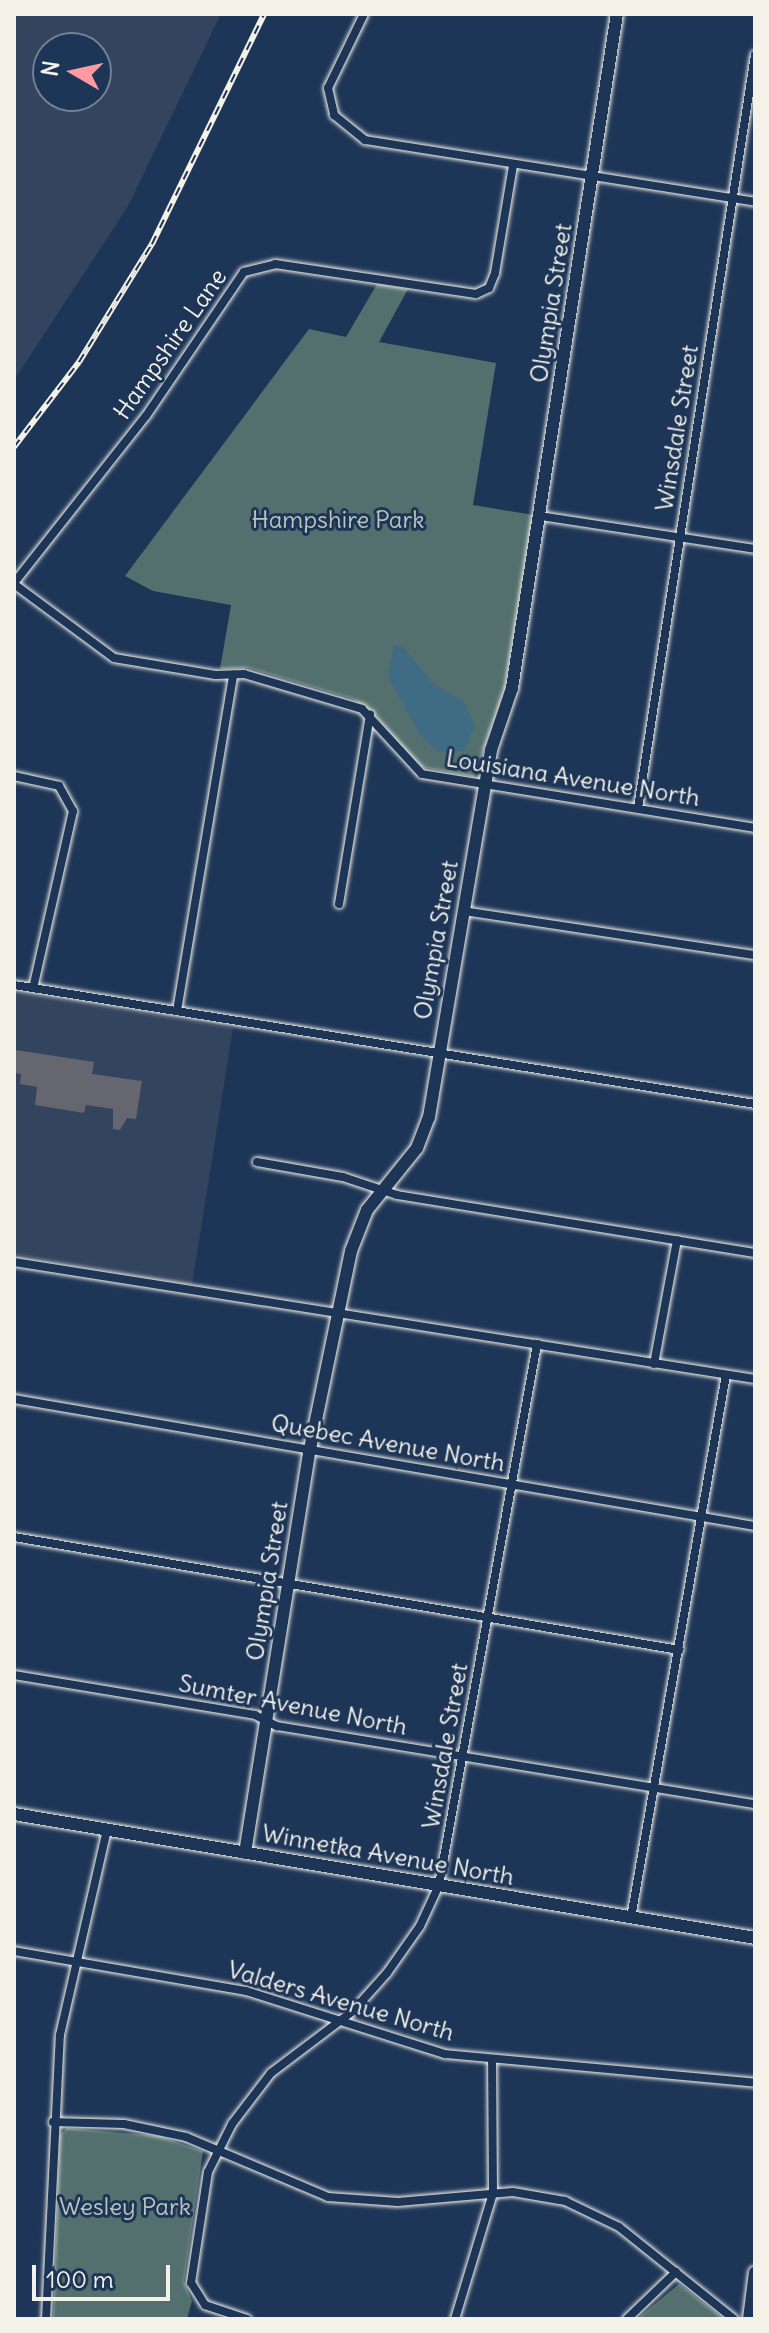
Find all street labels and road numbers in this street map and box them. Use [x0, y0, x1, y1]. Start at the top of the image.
street label: Olympia Street [524, 221, 578, 385]
street label: Hampshire Lane [107, 263, 233, 425]
street label: Winsdale Street [650, 343, 704, 513]
street label: Louisiana Avenue North [444, 744, 702, 812]
street label: Olympia Street [408, 858, 464, 1022]
street label: Quebec Avenue North [269, 1408, 507, 1478]
street label: Olympia Street [240, 1499, 294, 1663]
street label: Winsdale Street [416, 1661, 474, 1831]
street label: Sumter Avenue North [176, 1669, 410, 1741]
street label: Winnetka Avenue North [260, 1819, 516, 1891]
street label: Valders Avenue North [224, 1955, 458, 2047]

